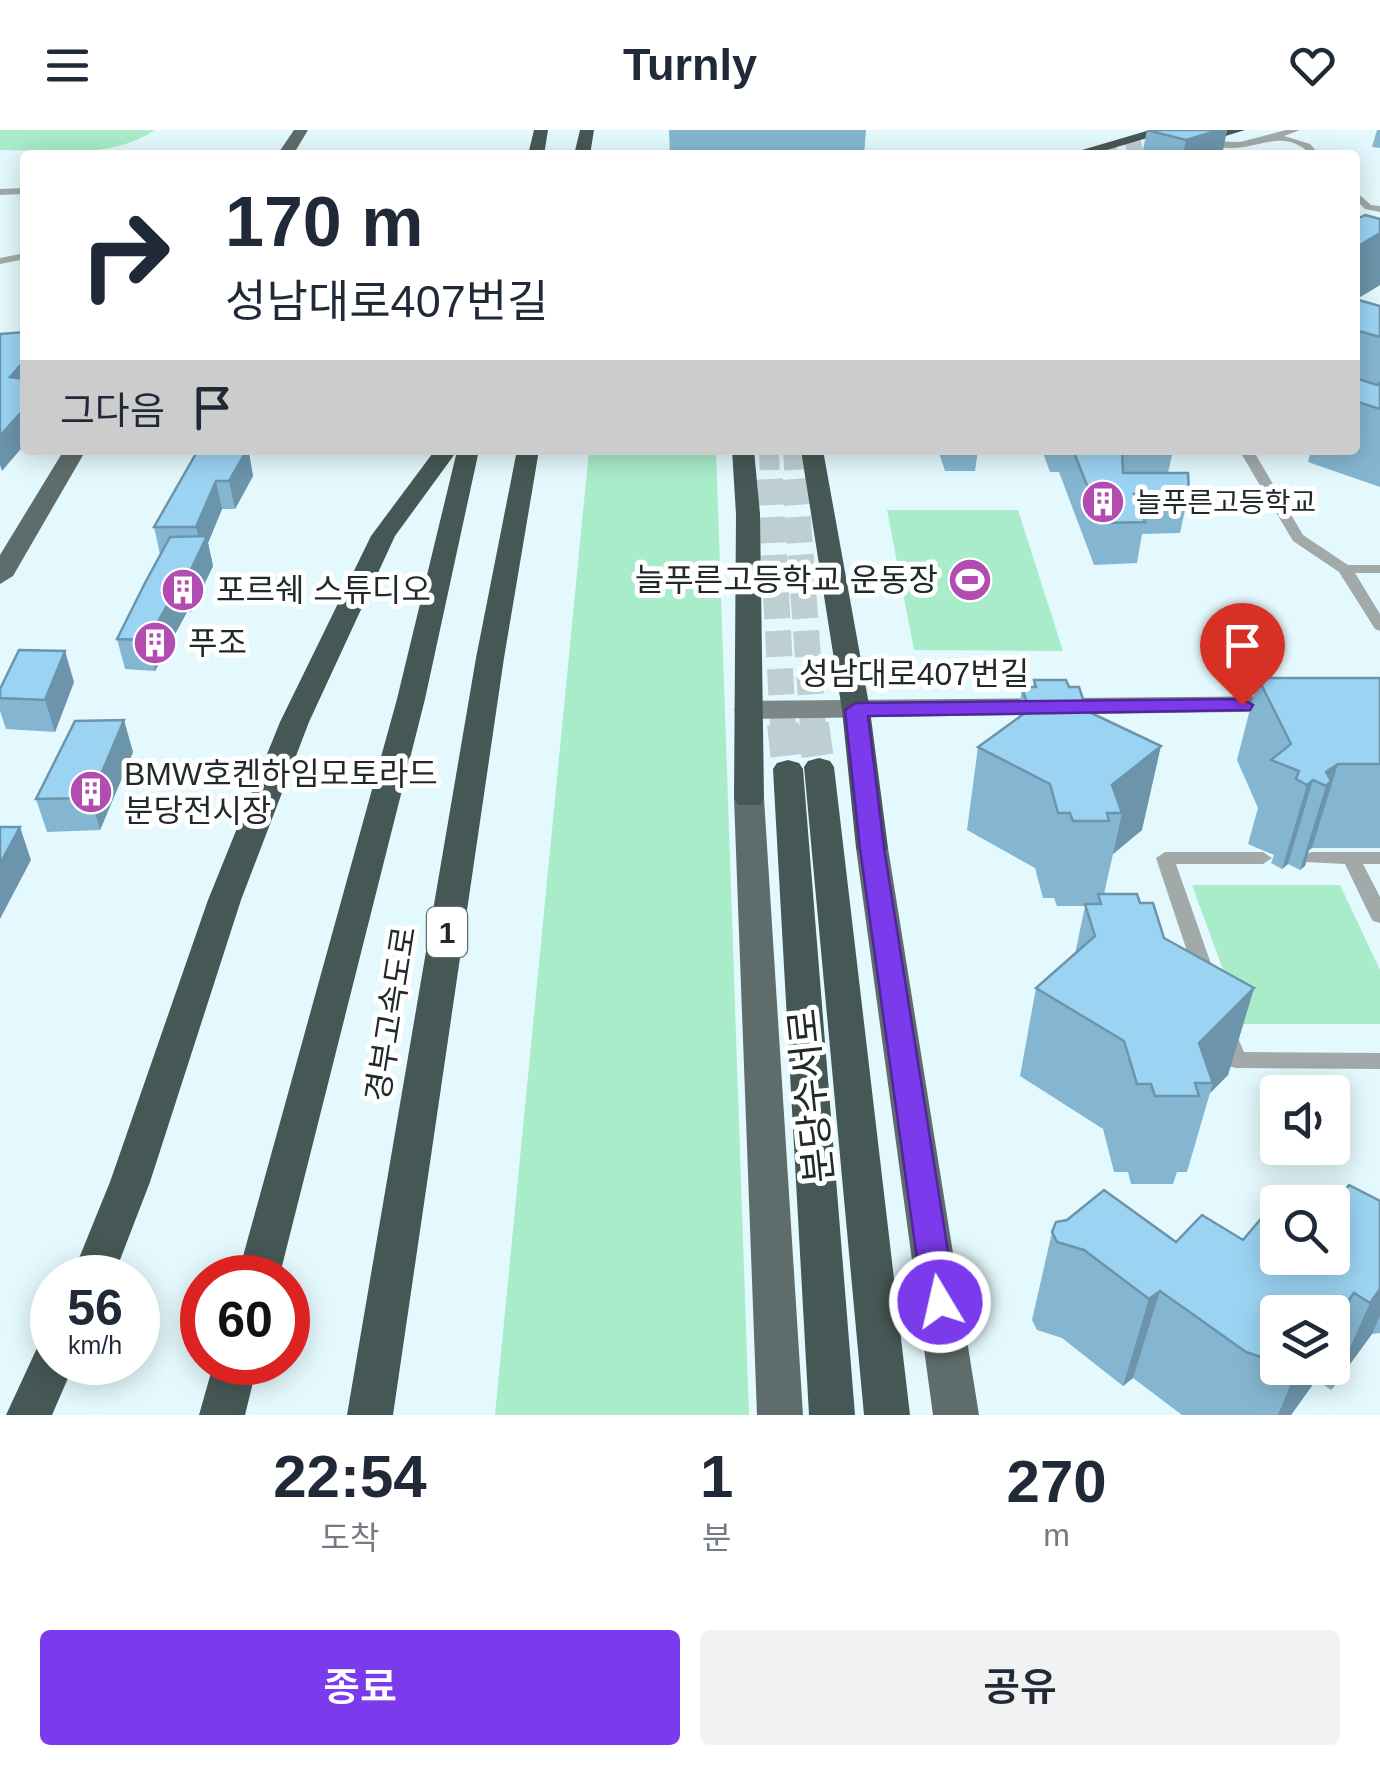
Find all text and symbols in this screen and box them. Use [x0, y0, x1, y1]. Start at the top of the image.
icon: menu [40, 38, 95, 93]
icon: heart [1285, 38, 1340, 93]
text: Turnly [623, 39, 757, 90]
text: 170 m [225, 183, 423, 261]
icon: right [60, 190, 190, 320]
text: 성남대로407번길 [225, 276, 548, 327]
icon: arrive [185, 380, 240, 435]
text: 그다음 [60, 390, 165, 432]
building icon: 늘푸른고등학교 [1080, 479, 1126, 525]
place label: 늘푸른고등학교 [1136, 487, 1316, 518]
sports icon: 늘푸른고등학교 운동장 [947, 557, 993, 603]
place label: 늘푸른고등학교 운동장 [635, 562, 938, 598]
building icon: 포르쉐 스튜디오 [160, 567, 206, 613]
place label: 포르쉐 스튜디오 [216, 572, 431, 608]
pin [1200, 603, 1285, 706]
icon: arrive [1215, 618, 1270, 673]
building icon: 푸조 [132, 620, 178, 666]
place label: 푸조 [188, 625, 247, 661]
street label: 성남대로407번길 [799, 656, 1029, 692]
place label: BMW호켄하임모토라드 분당전시장 [124, 756, 438, 829]
building icon: BMW호켄하임모토라드 분당전시장 [68, 769, 114, 815]
road number: 1 [427, 907, 467, 957]
street label: 경부고속도로 [359, 924, 423, 1104]
street label: 분당수서로 [781, 1007, 841, 1185]
map controls [1260, 1075, 1350, 1385]
button: sound [1260, 1075, 1350, 1165]
button: search [1260, 1185, 1350, 1275]
position arrow [888, 1250, 992, 1354]
speed limit sign: 60 [180, 1255, 310, 1385]
text: 56 [67, 1280, 123, 1336]
button: layers [1260, 1295, 1350, 1385]
text: km/h [68, 1331, 122, 1359]
text: 22:54 [273, 1443, 427, 1510]
text: 1 [700, 1443, 733, 1510]
text: 270 [1007, 1448, 1107, 1515]
text: m [1043, 1517, 1070, 1553]
text: 도착 [321, 1520, 379, 1556]
text: 분 [702, 1520, 731, 1556]
button: 종료 [40, 1630, 680, 1745]
button: 공유 [700, 1630, 1340, 1745]

